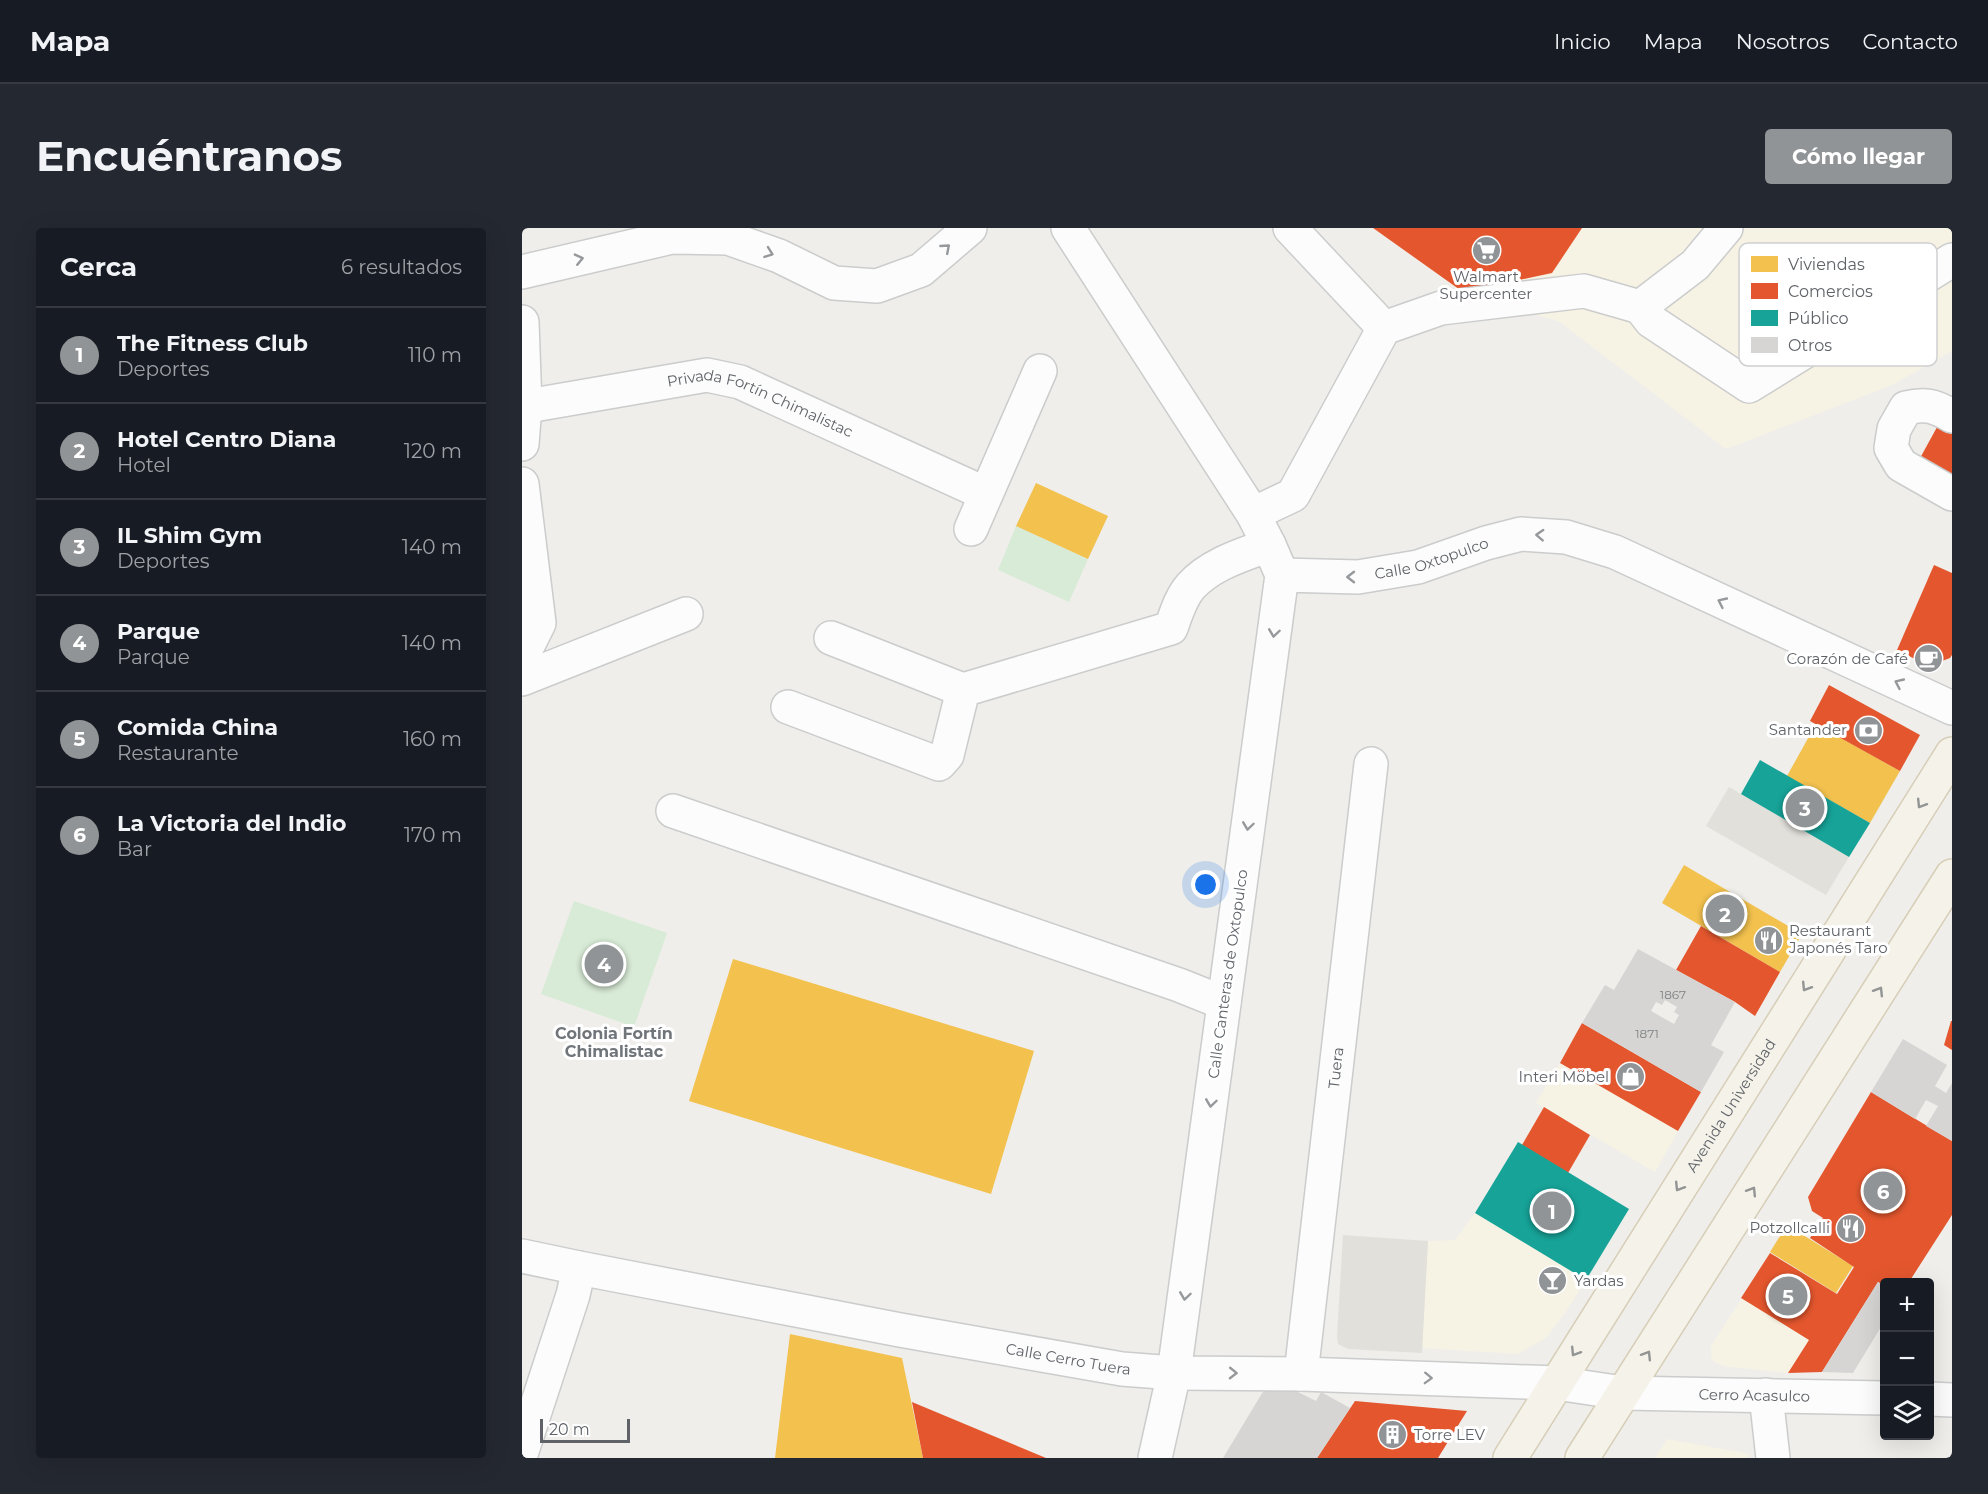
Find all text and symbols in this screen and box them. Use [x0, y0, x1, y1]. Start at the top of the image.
text: Mapa [30, 24, 110, 58]
text: Inicio [1554, 29, 1611, 54]
text: Mapa [1644, 29, 1703, 54]
text: Nosotros [1736, 29, 1829, 54]
text: Contacto [1862, 29, 1958, 54]
button: Cómo llegar [1765, 129, 1952, 184]
text: Encuéntranos [36, 130, 342, 182]
supermarket icon: Walmart Supercenter [1470, 234, 1502, 266]
legend [1739, 243, 1937, 366]
one-way arrow [763, 245, 774, 258]
one-way arrow [939, 245, 950, 256]
text: Cerca [60, 251, 137, 283]
one-way arrow [574, 253, 584, 266]
text: 6 resultados [341, 255, 462, 279]
text: Viviendas [1788, 255, 1865, 274]
place label: Walmart Supercenter [1440, 267, 1532, 303]
text: Comercios [1788, 282, 1873, 301]
text: Público [1788, 309, 1849, 328]
text: The Fitness Club [117, 330, 308, 357]
text: Otros [1788, 336, 1832, 355]
text: 1 [76, 343, 83, 367]
text: 110 m [408, 343, 462, 367]
text: Deportes [117, 357, 210, 381]
street label: Privada Fortín Chimalistac [665, 365, 856, 441]
text: Hotel Centro Diana [117, 426, 336, 453]
text: 2 [74, 439, 85, 463]
text: 120 m [404, 439, 462, 463]
text: Hotel [117, 453, 171, 477]
text: IL Shim Gym [117, 522, 262, 549]
one-way arrow [1536, 529, 1545, 542]
street label: Calle Oxtopulco [1373, 533, 1491, 583]
text: 3 [74, 535, 85, 559]
text: 140 m [402, 535, 462, 559]
text: Deportes [117, 549, 210, 573]
one-way arrow [1347, 570, 1356, 583]
one-way arrow [1717, 597, 1728, 609]
text: Parque [117, 618, 200, 645]
one-way arrow [1268, 629, 1280, 638]
text: 4 [73, 631, 86, 655]
text: 140 m [402, 631, 462, 655]
cafe icon: Corazón de Café [1913, 643, 1945, 675]
text: Parque [117, 645, 190, 669]
place label: Corazón de Café [1786, 649, 1908, 668]
one-way arrow [1894, 679, 1905, 691]
text: Comida China [117, 714, 278, 741]
bank icon: Santander [1852, 714, 1884, 746]
place label: Santander [1769, 720, 1847, 739]
text: 5 [74, 727, 85, 751]
text: 160 m [403, 727, 462, 751]
text: Restaurante [117, 741, 239, 765]
pin: 3 [1786, 786, 1824, 830]
one-way arrow [1916, 798, 1928, 808]
text: La Victoria del Indio [117, 810, 346, 837]
one-way arrow [1242, 822, 1254, 831]
text: 6 [73, 823, 86, 847]
text: 170 m [404, 823, 462, 847]
text: Bar [117, 837, 152, 861]
street label: Calle Canteras de Oxtopulco [1203, 868, 1252, 1080]
your location [1191, 870, 1220, 899]
pin: 2 [1706, 892, 1744, 936]
place label: Restaurant Japonés Taro [1788, 921, 1888, 957]
restaurant icon: Restaurant Japonés Taro [1752, 924, 1784, 956]
pin: 4 [584, 942, 623, 986]
one-way arrow [1801, 981, 1813, 991]
house number: 1867 [1660, 987, 1686, 1002]
one-way arrow [1872, 987, 1883, 998]
district label: Colonia Fortín Chimalistac [555, 1024, 673, 1061]
house number: 1871 [1635, 1026, 1659, 1041]
street label: Avenida Universidad [1682, 1035, 1780, 1176]
street label: Tuera [1324, 1046, 1347, 1090]
shop icon: Interi Möbel [1614, 1061, 1646, 1093]
place label: Interi Möbel [1519, 1067, 1609, 1086]
one-way arrow [1205, 1098, 1217, 1108]
pin: 6 [1864, 1168, 1902, 1214]
one-way arrow [1675, 1181, 1687, 1191]
one-way arrow [1745, 1187, 1756, 1198]
pin: 1 [1532, 1188, 1572, 1234]
restaurant icon: Potzollcalli [1835, 1212, 1867, 1244]
place label: Potzollcalli [1750, 1218, 1830, 1237]
bar icon: Yardas [1537, 1265, 1569, 1297]
place label: Yardas [1574, 1271, 1624, 1290]
pin: 5 [1768, 1274, 1808, 1318]
map controls [1880, 1278, 1934, 1440]
button: + [1880, 1278, 1934, 1332]
one-way arrow [1179, 1292, 1191, 1301]
button: − [1880, 1332, 1934, 1386]
street label: Calle Cerro Tuera [1004, 1339, 1132, 1379]
one-way arrow [1571, 1346, 1583, 1356]
one-way arrow [1640, 1351, 1652, 1361]
one-way arrow [1228, 1367, 1237, 1379]
one-way arrow [1423, 1372, 1432, 1385]
street label: Cerro Acasulco [1698, 1384, 1810, 1406]
button: layers [1880, 1386, 1934, 1440]
scale bar [540, 1416, 630, 1444]
building icon: Torre LEV [1377, 1419, 1409, 1451]
text: 20 m [549, 1420, 590, 1439]
place label: Torre LEV [1414, 1425, 1486, 1444]

